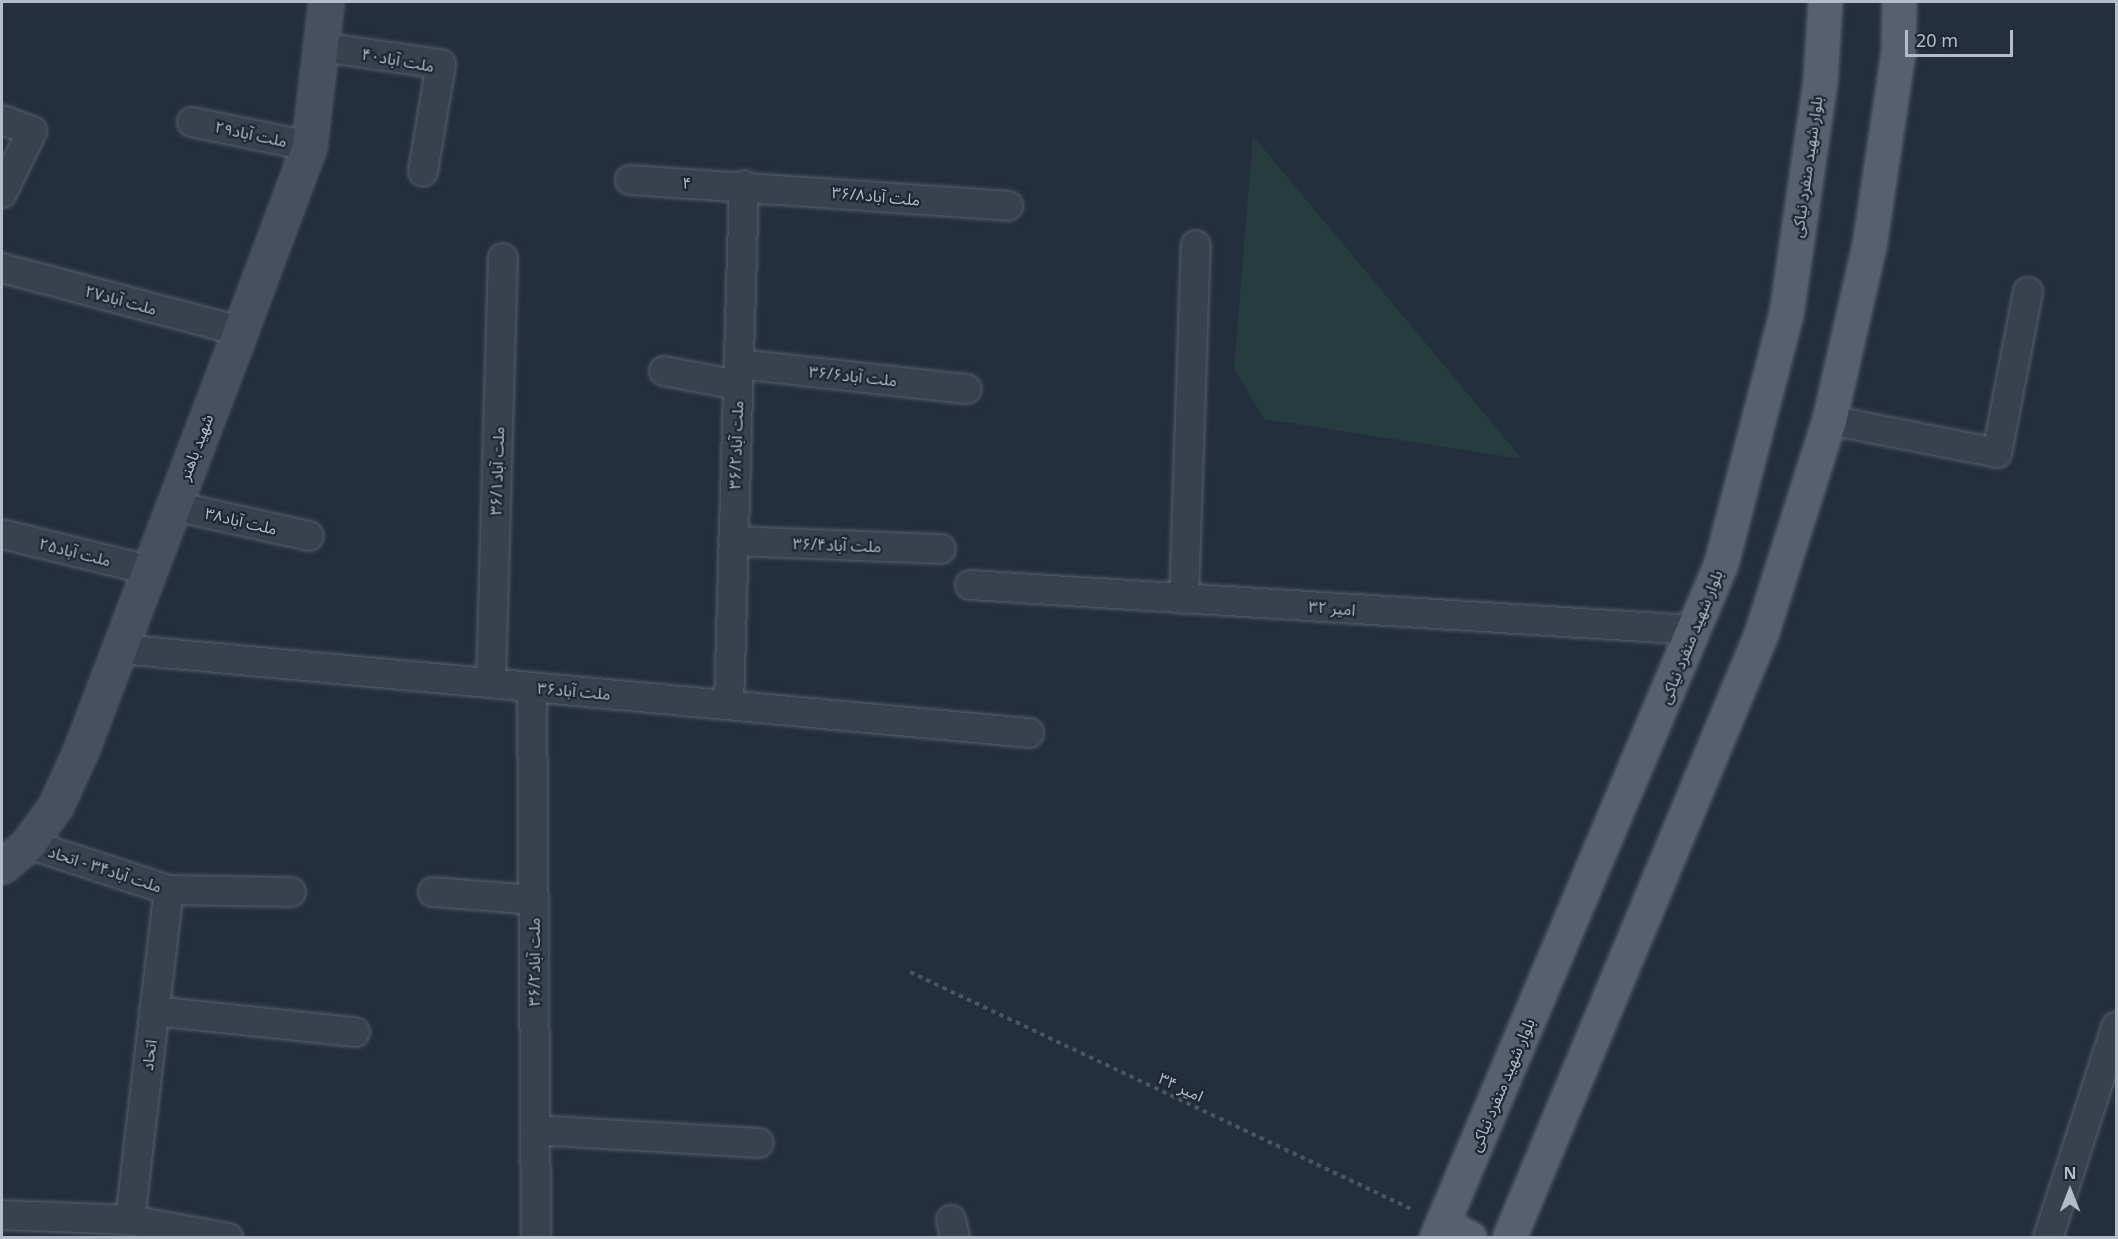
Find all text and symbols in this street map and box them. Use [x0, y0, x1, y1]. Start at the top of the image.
scale bar [1908, 18, 2016, 56]
text: 20 m [1916, 28, 1958, 52]
street label: ملت آباد۴۰ [360, 44, 436, 76]
street label: بلوار شهید منفرد نیاکی [1788, 95, 1826, 239]
street label: ملت آباد۲۹ [213, 117, 289, 151]
street label: ۴ [682, 173, 692, 193]
street label: ملت آباد۳۶/۸ [831, 183, 921, 209]
street label: ملت آباد۲۷ [83, 281, 159, 319]
street label: ملت آباد۳۶/۶ [808, 362, 898, 390]
street label: ملت آباد۳۶/۲ [725, 400, 747, 490]
street label: شهید باهنر [175, 411, 217, 483]
street label: ملت آباد۳۶/۱ [486, 426, 508, 516]
street label: ملت آباد۳۸ [203, 503, 279, 539]
street label: ملت آباد۲۵ [37, 534, 113, 570]
street label: ملت آباد۳۶/۴ [792, 534, 882, 556]
street label: بلوار شهید منفرد نیاکی [1655, 567, 1727, 707]
street label: امیر ۳۲ [1308, 597, 1356, 619]
street label: ملت آباد۳۶ [537, 678, 611, 704]
street label: ملت آباد۳۴ - اتحاد [46, 842, 164, 896]
street label: ملت آباد۳۶/۲ [524, 918, 544, 1006]
street label: بلوار شهید منفرد نیاکی [1465, 1016, 1539, 1154]
street label: اتحاد [138, 1038, 160, 1072]
street label: امیر ۳۴ [1156, 1068, 1206, 1106]
north arrow [2040, 1161, 2100, 1221]
text: N [2063, 1162, 2077, 1184]

